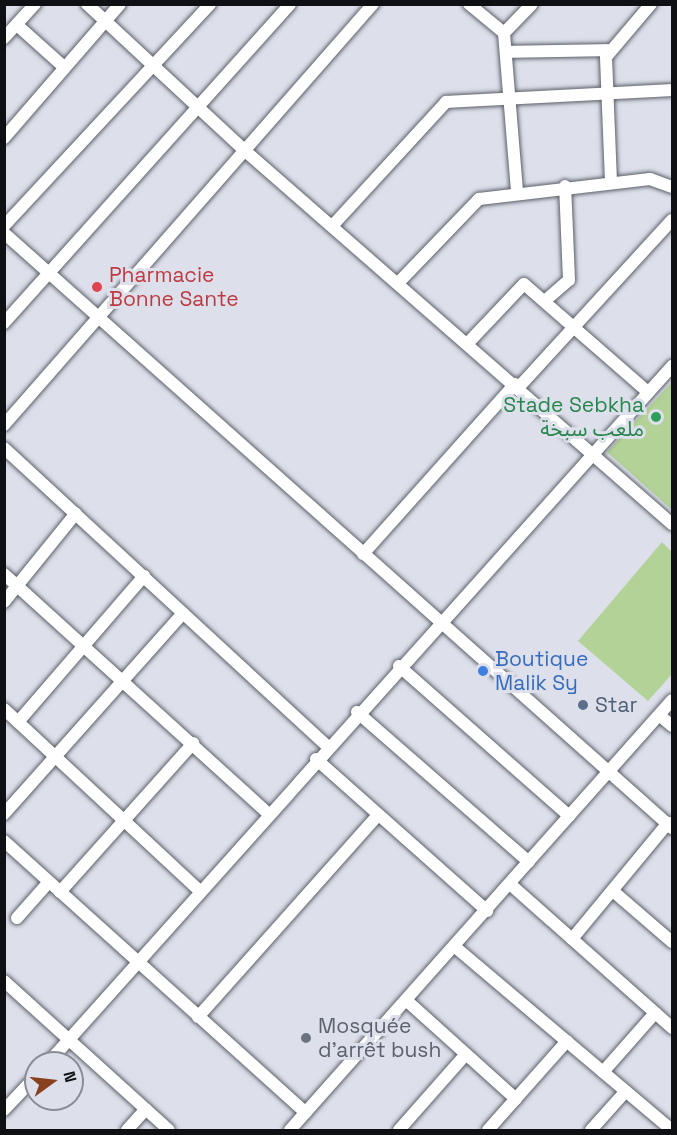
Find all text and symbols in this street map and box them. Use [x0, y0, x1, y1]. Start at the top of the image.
place label: Pharmacie Bonne Sante [109, 262, 239, 312]
marker: Pharmacie Bonne Sante [90, 280, 104, 294]
place label: Stade Sebkha ملعب سبخة [503, 392, 644, 442]
marker: Stade Sebkha ملعب سبخة [649, 410, 663, 424]
place label: Boutique Malik Sy [495, 646, 588, 696]
marker: Boutique Malik Sy [476, 664, 490, 678]
place label: Star [595, 692, 637, 718]
marker: Star [576, 698, 590, 712]
place label: Mosquée d'arrêt bush [318, 1013, 441, 1063]
marker: Mosquée d'arrêt bush [299, 1031, 313, 1045]
north arrow [24, 1051, 84, 1111]
text: N [58, 1069, 81, 1085]

